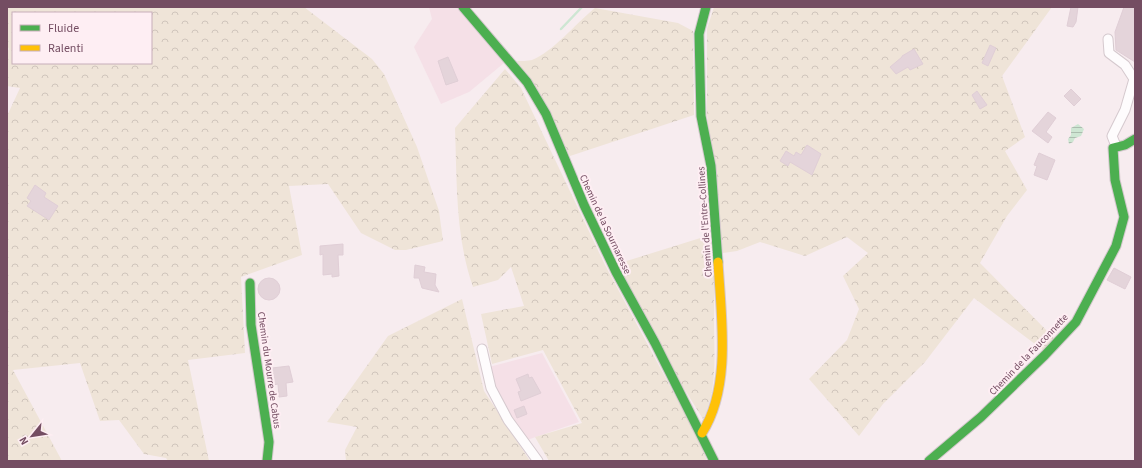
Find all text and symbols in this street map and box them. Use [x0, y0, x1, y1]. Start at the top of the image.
legend [12, 12, 152, 64]
text: Fluide [48, 20, 79, 37]
text: Ralenti [48, 40, 83, 57]
street label: Chemin de l'Entre-Collines [694, 166, 716, 278]
street label: Chemin de la Sournaresse [576, 172, 634, 276]
street label: Chemin du Mourre de Cabus [254, 311, 284, 429]
street label: Chemin de la Fauconnette [986, 311, 1071, 399]
north arrow [12, 416, 52, 456]
text: N [15, 434, 32, 448]

